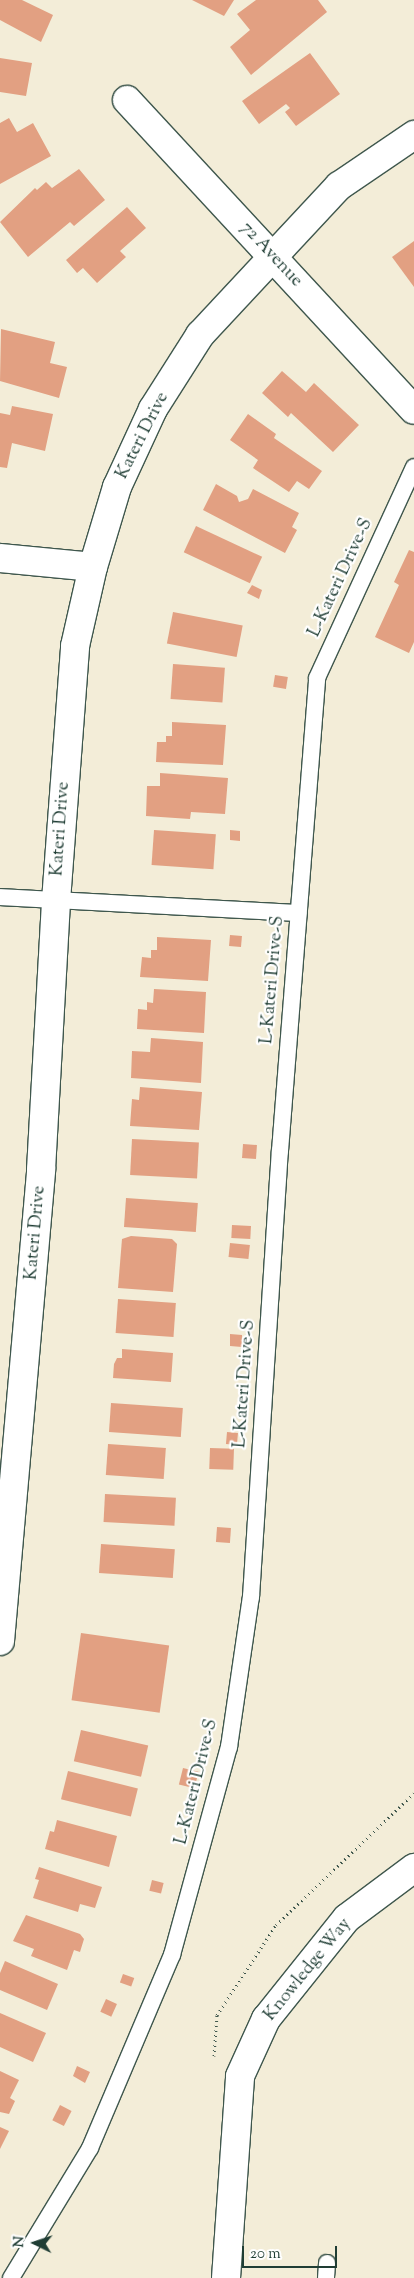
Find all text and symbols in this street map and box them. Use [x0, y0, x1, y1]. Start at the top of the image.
street label: 72 Avenue [235, 218, 307, 292]
street label: Kateri Drive [112, 389, 174, 483]
street label: L-Kateri Drive-S [304, 515, 378, 641]
street label: Kateri Drive [47, 781, 75, 877]
street label: L-Kateri Drive-S [257, 915, 289, 1045]
street label: Kateri Drive [21, 1185, 51, 1281]
street label: L-Kateri Drive-S [230, 1319, 260, 1449]
street label: L-Kateri Drive-S [171, 1717, 223, 1847]
street label: Knowledge Way [260, 1914, 356, 2026]
north arrow [10, 2218, 60, 2268]
text: N [10, 2236, 30, 2248]
scale bar [244, 2236, 339, 2268]
text: 20 m [250, 2244, 281, 2265]

